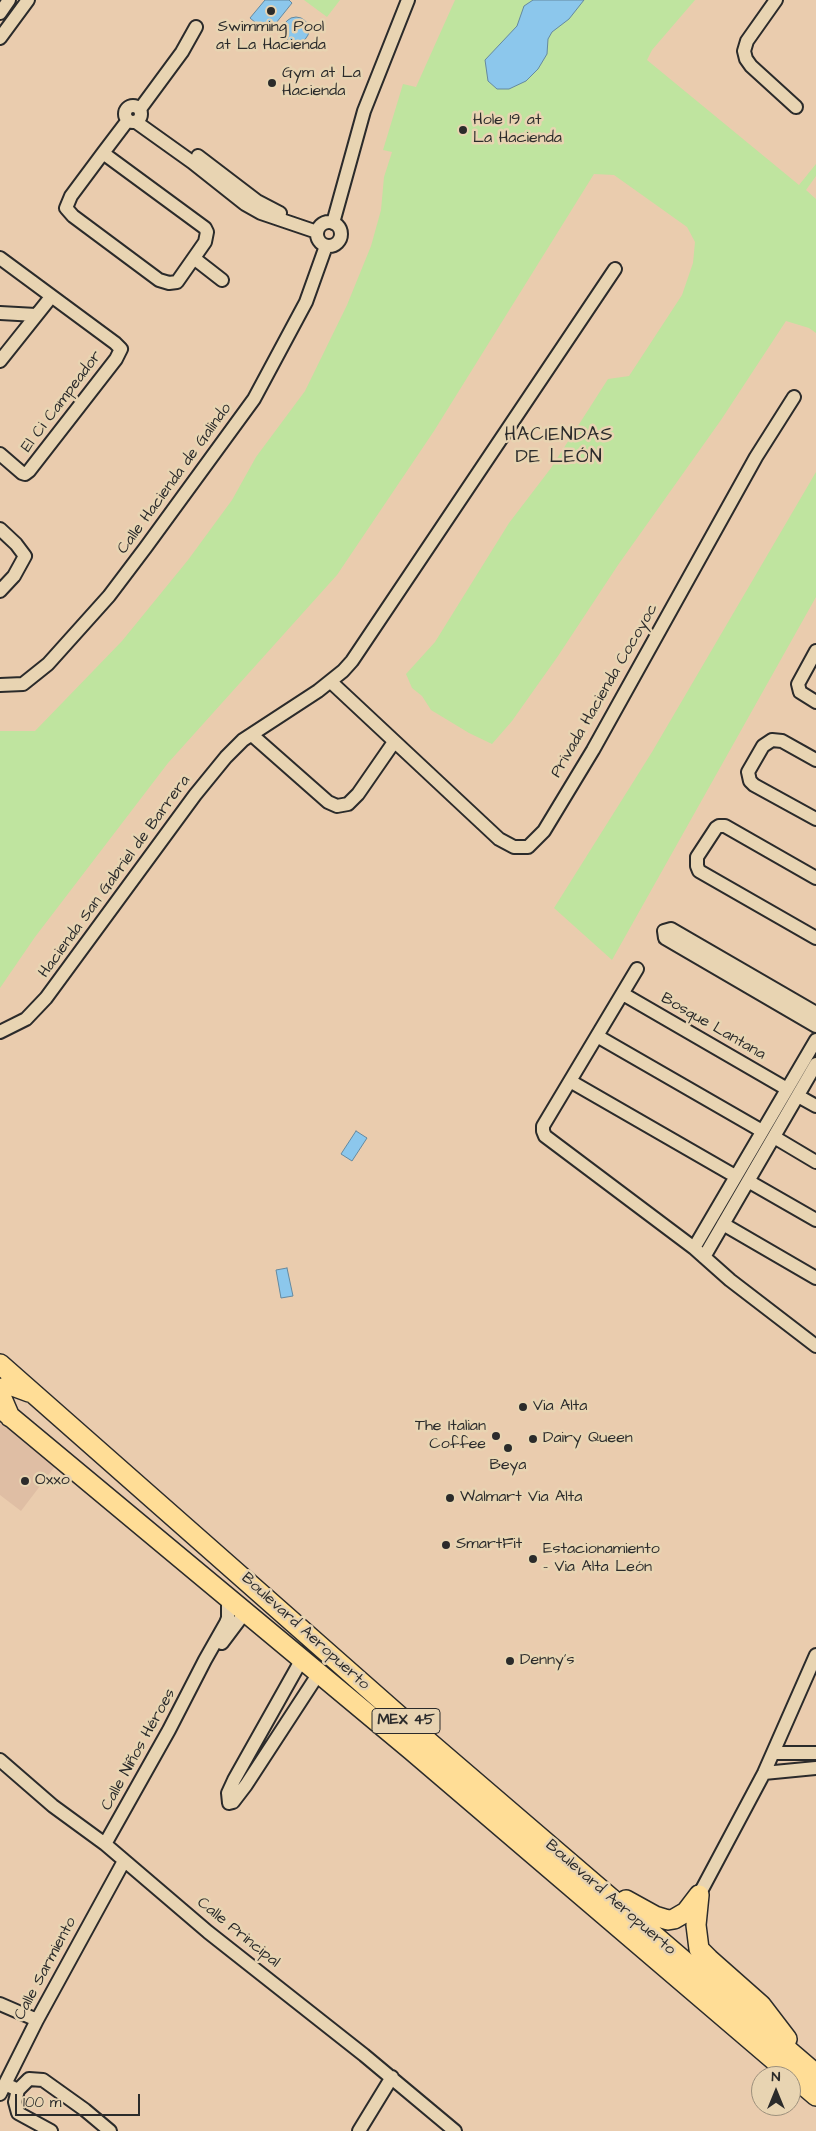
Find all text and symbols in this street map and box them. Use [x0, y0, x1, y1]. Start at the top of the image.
marker: Swimming Pool at La Hacienda [265, 5, 277, 17]
place label: Swimming Pool at La Hacienda [216, 18, 326, 56]
place label: Gym at La Hacienda [282, 64, 361, 102]
marker: Gym at La Hacienda [266, 77, 278, 89]
place label: Hole 19 at La Hacienda [473, 111, 562, 149]
marker: Hole 19 at La Hacienda [457, 124, 469, 136]
street label: El Ci Campeador [18, 347, 106, 457]
street label: Calle Hacienda de Galindo [114, 400, 236, 558]
district label: HACIENDAS DE LEÓN [503, 425, 615, 469]
street label: Privada Hacienda Cocoyoc [547, 601, 663, 781]
street label: Hacienda San Gabriel de Barrera [35, 772, 195, 982]
street label: Bosque Lantana [657, 989, 769, 1065]
place label: Via Alta [533, 1397, 587, 1417]
marker: Via Alta [517, 1401, 529, 1413]
place label: The Italian Coffee [415, 1417, 486, 1455]
place label: Dairy Queen [543, 1429, 633, 1449]
marker: The Italian Coffee [490, 1430, 502, 1442]
marker: Dairy Queen [527, 1433, 539, 1445]
marker: Beya [502, 1442, 514, 1454]
place label: Beya [490, 1456, 526, 1476]
place label: Oxxo [35, 1471, 70, 1491]
marker: Oxxo [19, 1475, 31, 1487]
place label: Walmart Via Alta [460, 1488, 582, 1508]
marker: Walmart Via Alta [444, 1492, 456, 1504]
place label: SmartFit [456, 1535, 522, 1555]
marker: SmartFit [440, 1539, 452, 1551]
place label: Estacionamiento - Via Alta León [543, 1540, 660, 1578]
marker: Estacionamiento - Via Alta León [527, 1553, 539, 1565]
street label: Boulevard Aeropuerto [237, 1569, 373, 1695]
place label: Denny's [520, 1651, 574, 1671]
marker: Denny's [504, 1655, 516, 1667]
street label: Calle Niños Héroes [98, 1686, 180, 1814]
road number: MEX 45 [372, 1708, 440, 1734]
street label: Boulevard Aeropuerto [541, 1836, 679, 1960]
street label: Calle Principal [193, 1894, 283, 1972]
street label: Calle Sarmiento [11, 1914, 81, 2024]
north arrow [751, 2066, 801, 2116]
text: N [772, 2067, 780, 2087]
scale bar [18, 2084, 142, 2116]
text: 100 m [23, 2092, 62, 2113]

